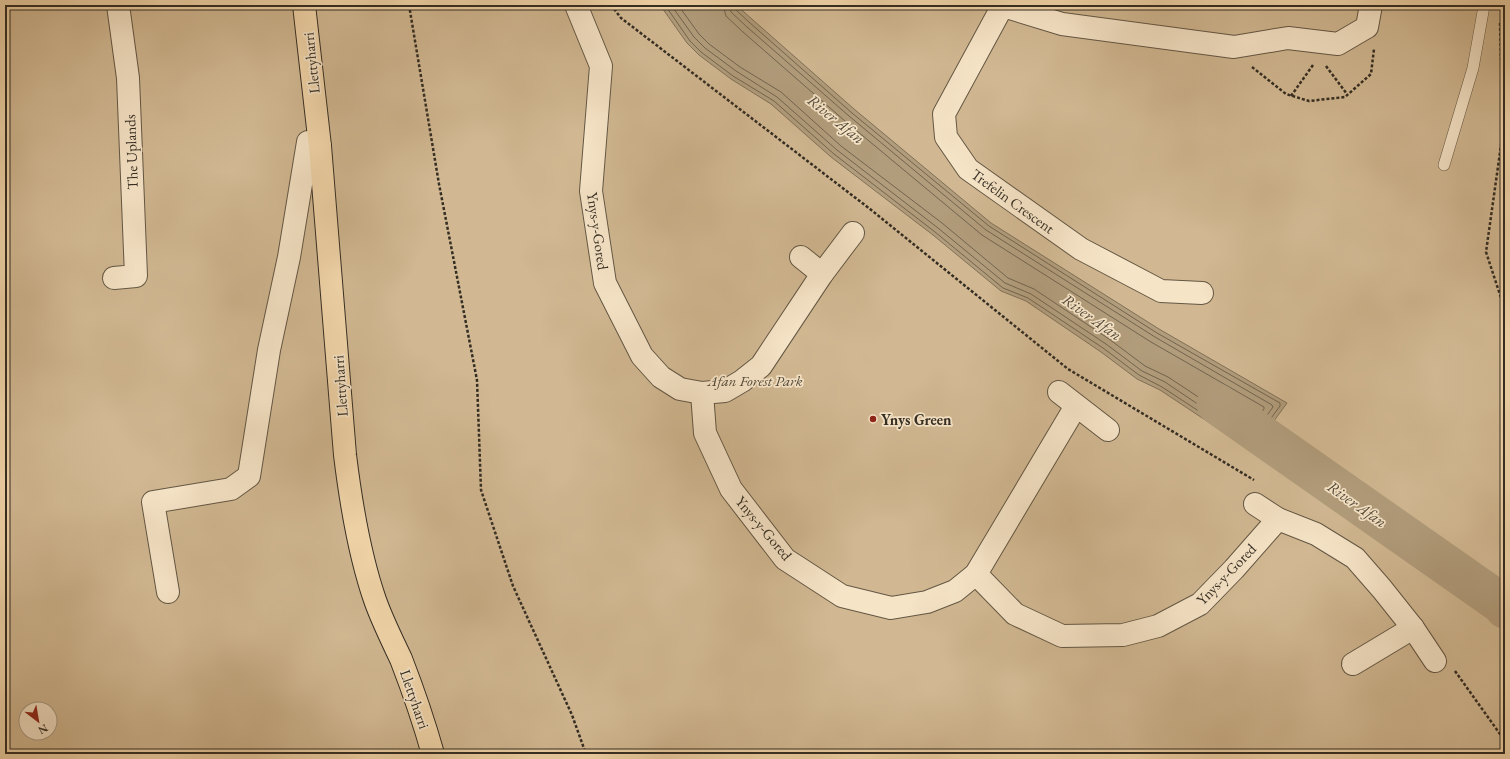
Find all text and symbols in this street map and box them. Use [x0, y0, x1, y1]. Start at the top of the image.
street label: Llettyharri [298, 31, 324, 95]
water label: River Afan [803, 89, 869, 149]
street label: The Uplands [120, 114, 142, 190]
street label: Trefelin Crescent [968, 164, 1059, 238]
street label: Ynys-y-Gored [583, 191, 613, 271]
water label: River Afan [1058, 289, 1126, 345]
street label: Llettyharri [328, 354, 352, 417]
park label: Afan Forest Park [706, 371, 803, 390]
place label: Ynys Green [881, 410, 952, 429]
marker: Ynys Green [868, 414, 878, 424]
water label: River Afan [1323, 476, 1391, 532]
street label: Ynys-y-Gored [732, 492, 797, 564]
street label: Ynys-y-Gored [1192, 539, 1260, 609]
street label: Llettyharri [396, 667, 434, 732]
north arrow [18, 701, 58, 741]
text: N [36, 721, 51, 738]

